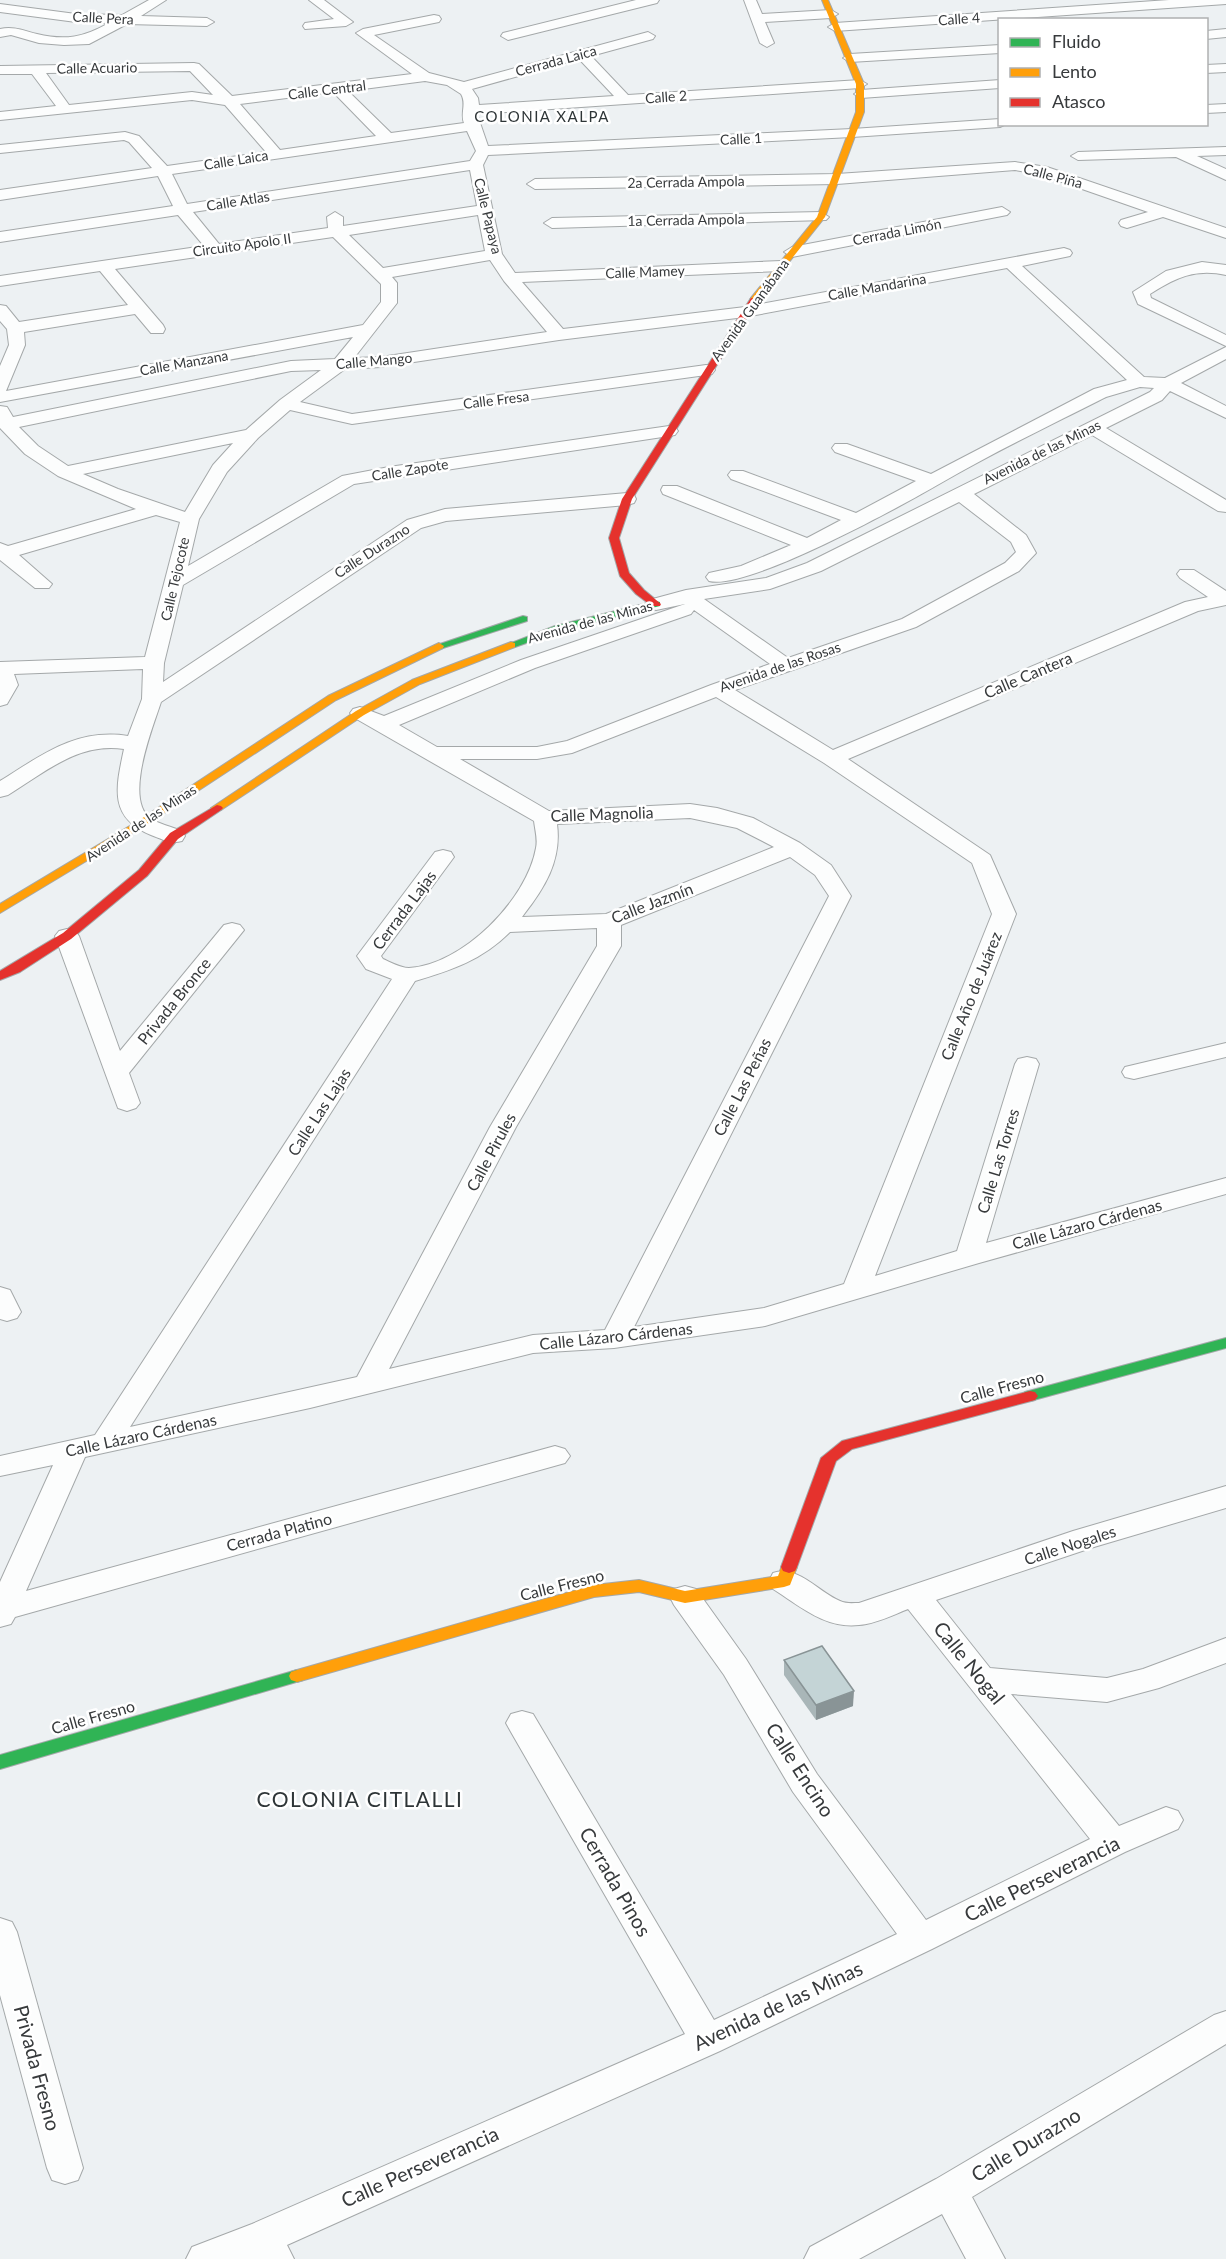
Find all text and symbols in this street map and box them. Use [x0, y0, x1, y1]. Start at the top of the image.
street label: Calle Pera [72, 7, 134, 28]
street label: Calle 4 [937, 9, 981, 28]
legend [998, 18, 1208, 126]
text: Fluido [1052, 30, 1101, 52]
street label: Cerrada Laica [513, 42, 598, 79]
street label: Calle Acuario [57, 58, 137, 77]
text: Lento [1052, 60, 1097, 82]
street label: Calle Central [287, 76, 367, 103]
street label: Calle 2 [644, 87, 688, 106]
text: Atasco [1052, 90, 1105, 112]
district label: COLONIA XALPA [474, 107, 610, 125]
street label: Calle 1 [720, 129, 762, 148]
street label: Calle Laica [202, 146, 269, 173]
street label: Calle Piña [1022, 159, 1085, 192]
street label: 2a Cerrada Ampola [627, 172, 745, 191]
street label: Calle Papaya [471, 176, 506, 256]
street label: Calle Atlas [205, 187, 271, 214]
street label: 1a Cerrada Ampola [627, 210, 745, 229]
street label: Cerrada Limón [851, 215, 943, 248]
street label: Circuito Apolo II [192, 229, 292, 260]
street label: Avenida Guanábana [707, 255, 792, 364]
street label: Calle Mamey [605, 262, 686, 281]
street label: Calle Mandarina [826, 269, 927, 304]
street label: Calle Manzana [138, 346, 230, 379]
street label: Calle Mango [335, 349, 413, 372]
street label: Calle Fresa [462, 387, 530, 412]
street label: Avenida de las Minas [980, 416, 1103, 487]
street label: Calle Zapote [370, 455, 449, 484]
street label: Calle Durazno [331, 520, 413, 581]
street label: Calle Tejocote [157, 535, 192, 622]
street label: Avenida de las Minas [526, 597, 654, 646]
street label: Avenida de las Rosas [717, 638, 843, 695]
street label: Calle Cantera [981, 647, 1075, 702]
street label: Avenida de las Minas [82, 780, 199, 865]
street label: Calle Magnolia [550, 802, 654, 825]
street label: Cerrada Lajas [368, 866, 440, 953]
street label: Calle Jazmín [608, 878, 695, 927]
street label: Calle Año de Juárez [936, 929, 1005, 1063]
street label: Privada Bronce [133, 954, 214, 1048]
street label: Calle Las Peñas [709, 1035, 774, 1139]
street label: Calle Las Lajas [283, 1064, 354, 1159]
street label: Calle Las Torres [973, 1106, 1023, 1216]
street label: Calle Pirules [462, 1109, 519, 1194]
street label: Calle Lázaro Cárdenas [1010, 1194, 1164, 1253]
street label: Calle Lázaro Cárdenas [538, 1318, 694, 1353]
street label: Calle Fresno [958, 1366, 1046, 1407]
street label: Calle Lázaro Cárdenas [64, 1409, 218, 1460]
street label: Cerrada Platino [224, 1508, 334, 1555]
street label: Calle Nogales [1022, 1521, 1118, 1568]
street label: Calle Fresno [518, 1565, 606, 1604]
street label: Calle Nogal [929, 1616, 1010, 1709]
street label: Calle Fresno [49, 1696, 137, 1737]
street label: Calle Encino [761, 1718, 840, 1821]
district label: COLONIA CITLALLI [257, 1786, 464, 1811]
street label: Cerrada Pinos [575, 1823, 657, 1940]
street label: Calle Perseverancia [960, 1830, 1123, 1926]
street label: Avenida de las Minas [689, 1955, 866, 2055]
street label: Privada Fresno [10, 2002, 66, 2133]
street label: Calle Durazno [966, 2102, 1084, 2186]
street label: Calle Perseverancia [337, 2121, 502, 2212]

